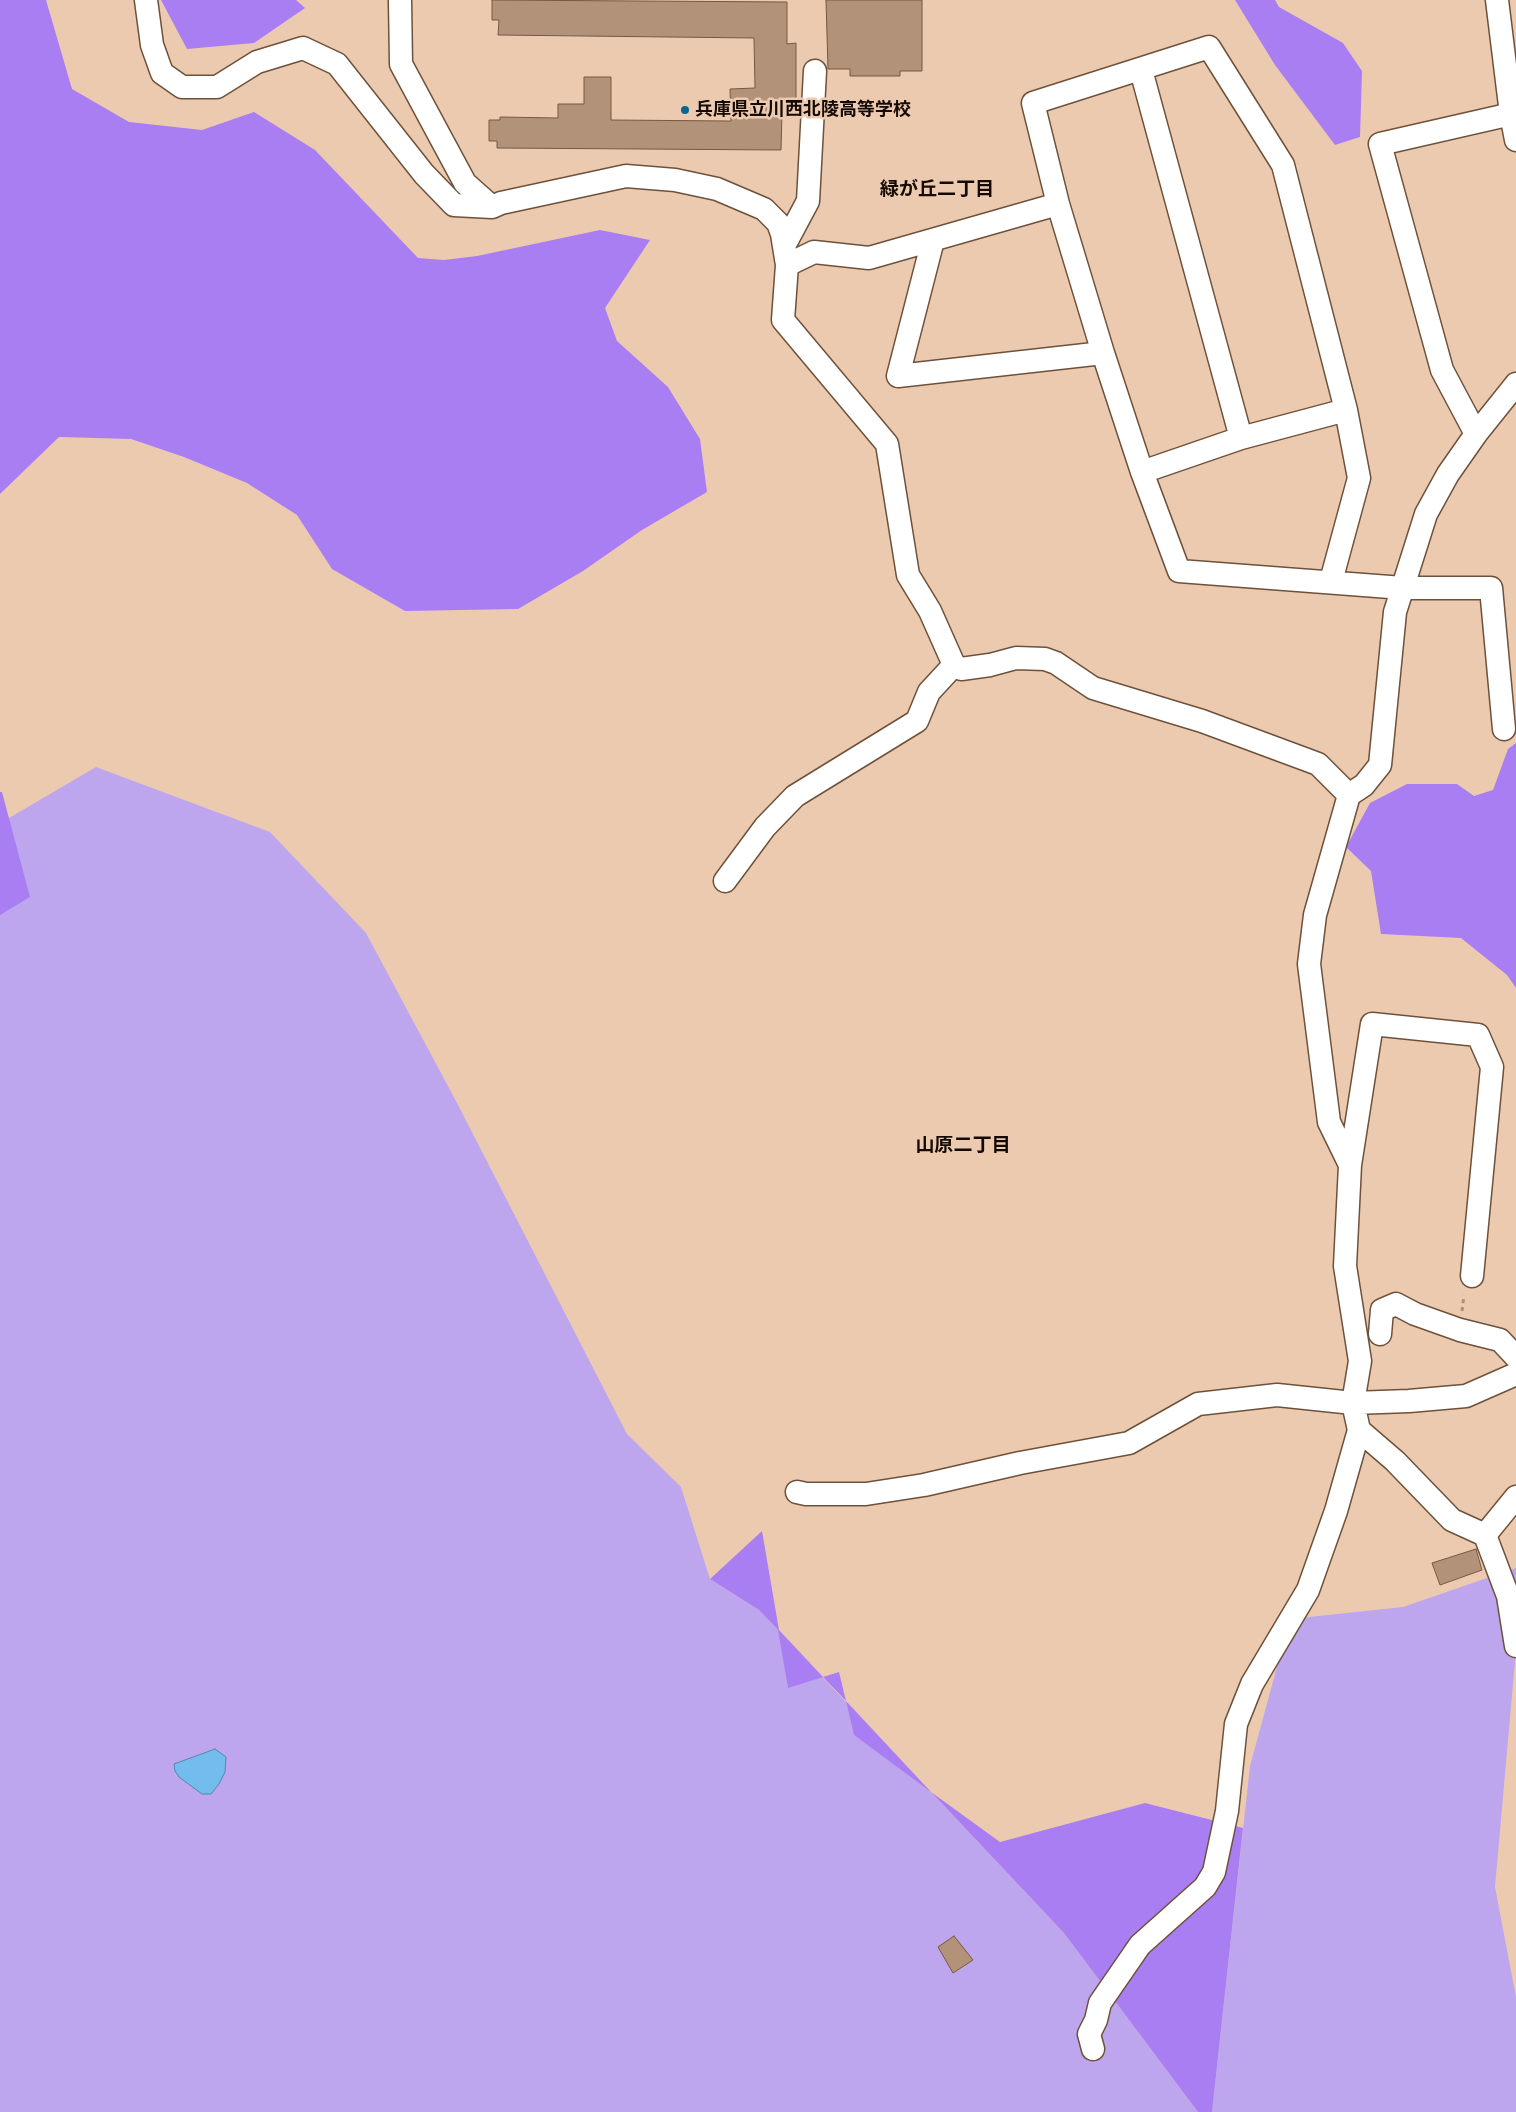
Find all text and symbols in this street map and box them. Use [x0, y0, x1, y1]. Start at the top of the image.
place label: 兵庫県立川西北陵高等学校 [695, 99, 911, 121]
marker: 兵庫県立川西北陵高等学校 [679, 104, 691, 116]
district label: 緑が丘二丁目 [880, 178, 994, 200]
district label: 山原二丁目 [916, 1134, 1010, 1156]

